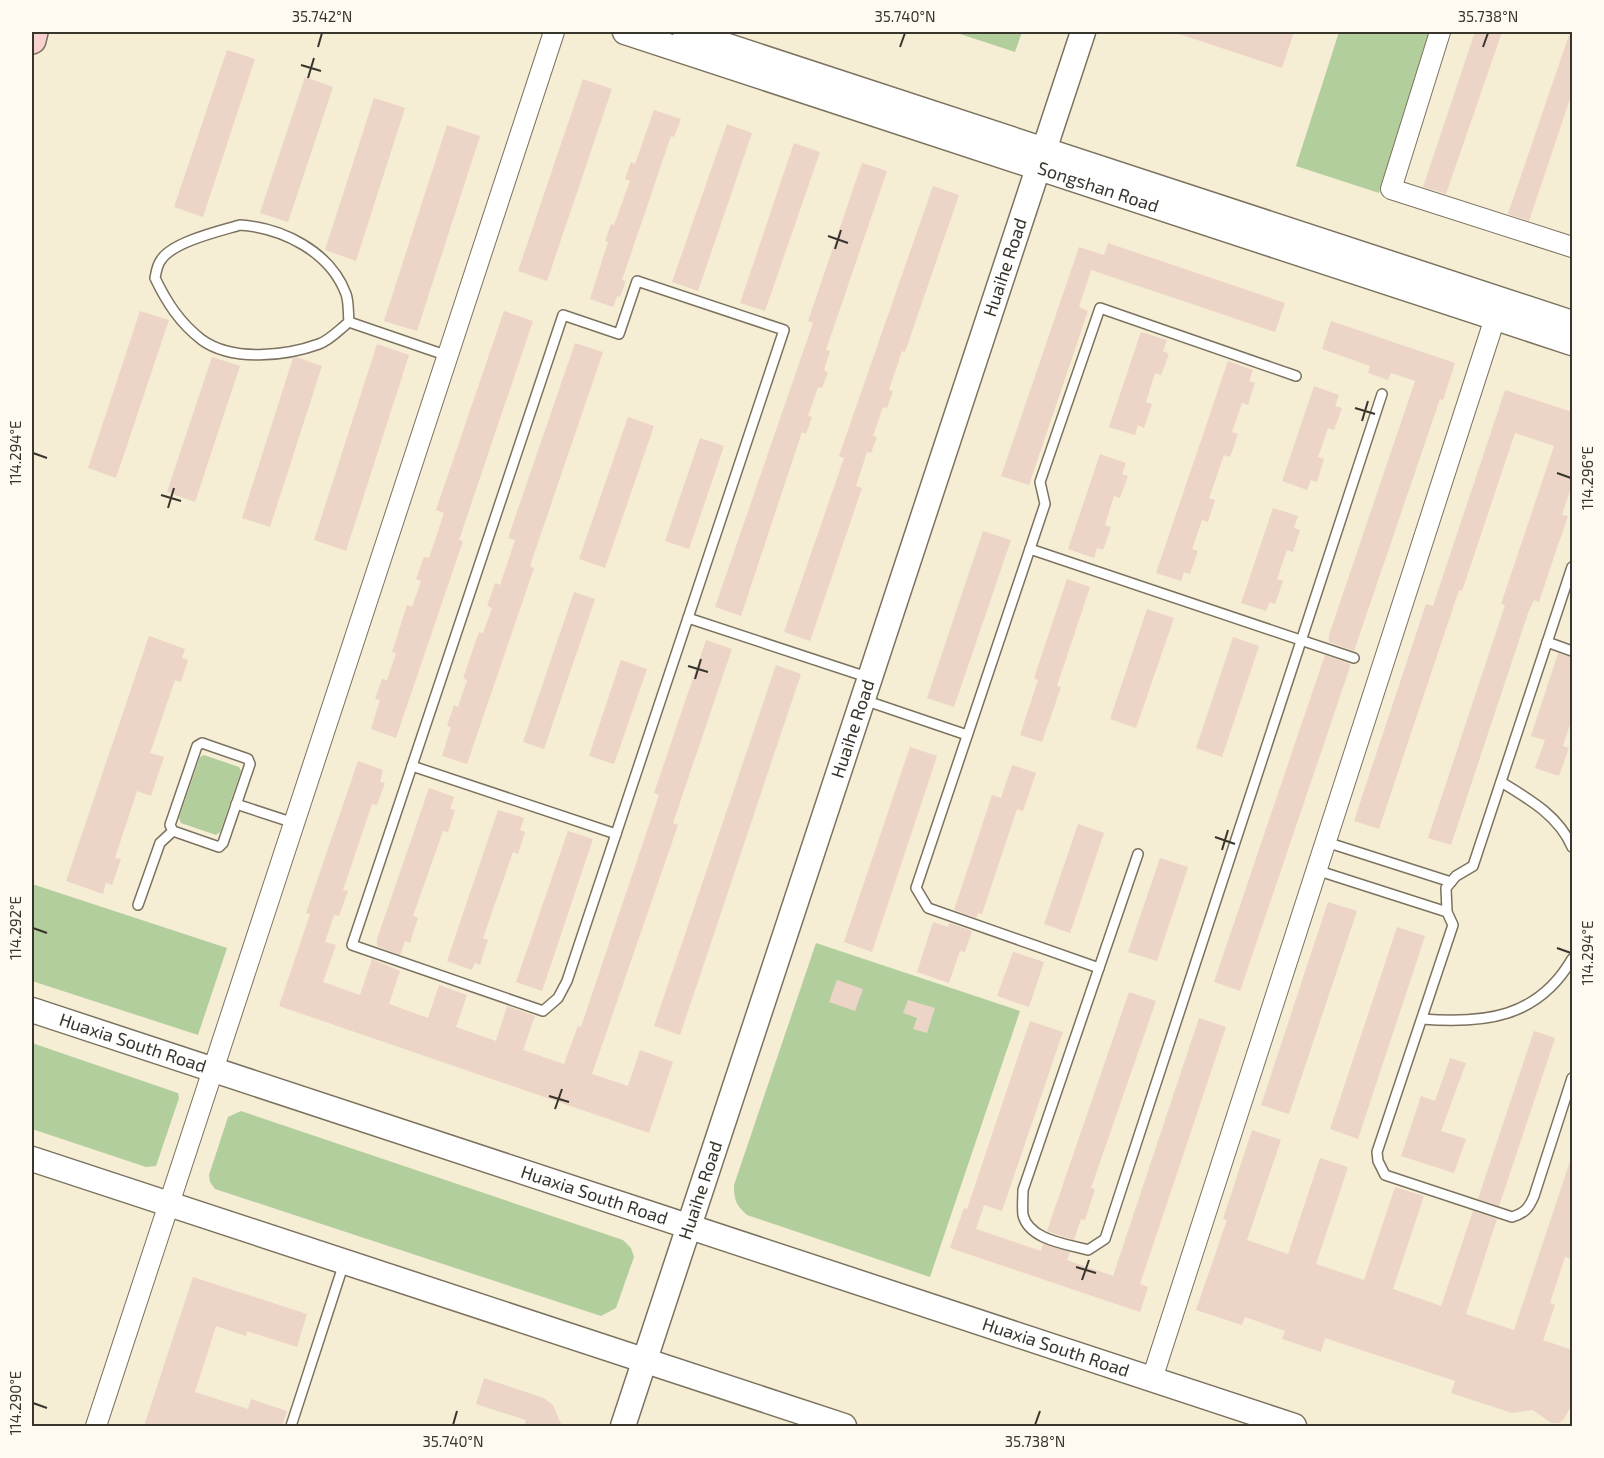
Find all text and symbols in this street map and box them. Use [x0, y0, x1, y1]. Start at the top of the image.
text: 35.742°N [292, 7, 352, 25]
text: 35.740°N [874, 7, 936, 25]
text: 35.738°N [1458, 7, 1518, 25]
street label: Songshan Road [1035, 156, 1162, 217]
street label: Huaihe Road [978, 215, 1031, 319]
text: 114.294°E [6, 421, 24, 485]
text: 114.296°E [1578, 446, 1596, 510]
street label: Huaihe Road [826, 677, 879, 781]
text: 114.292°E [6, 896, 24, 960]
text: 114.294°E [1578, 921, 1596, 985]
street label: Huaxia South Road [57, 1008, 209, 1077]
street label: Huaihe Road [673, 1138, 726, 1242]
street label: Huaxia South Road [518, 1160, 671, 1229]
street label: Huaxia South Road [980, 1312, 1132, 1381]
text: 114.290°E [6, 1371, 24, 1435]
text: 35.740°N [422, 1432, 484, 1450]
text: 35.738°N [1005, 1432, 1065, 1450]

